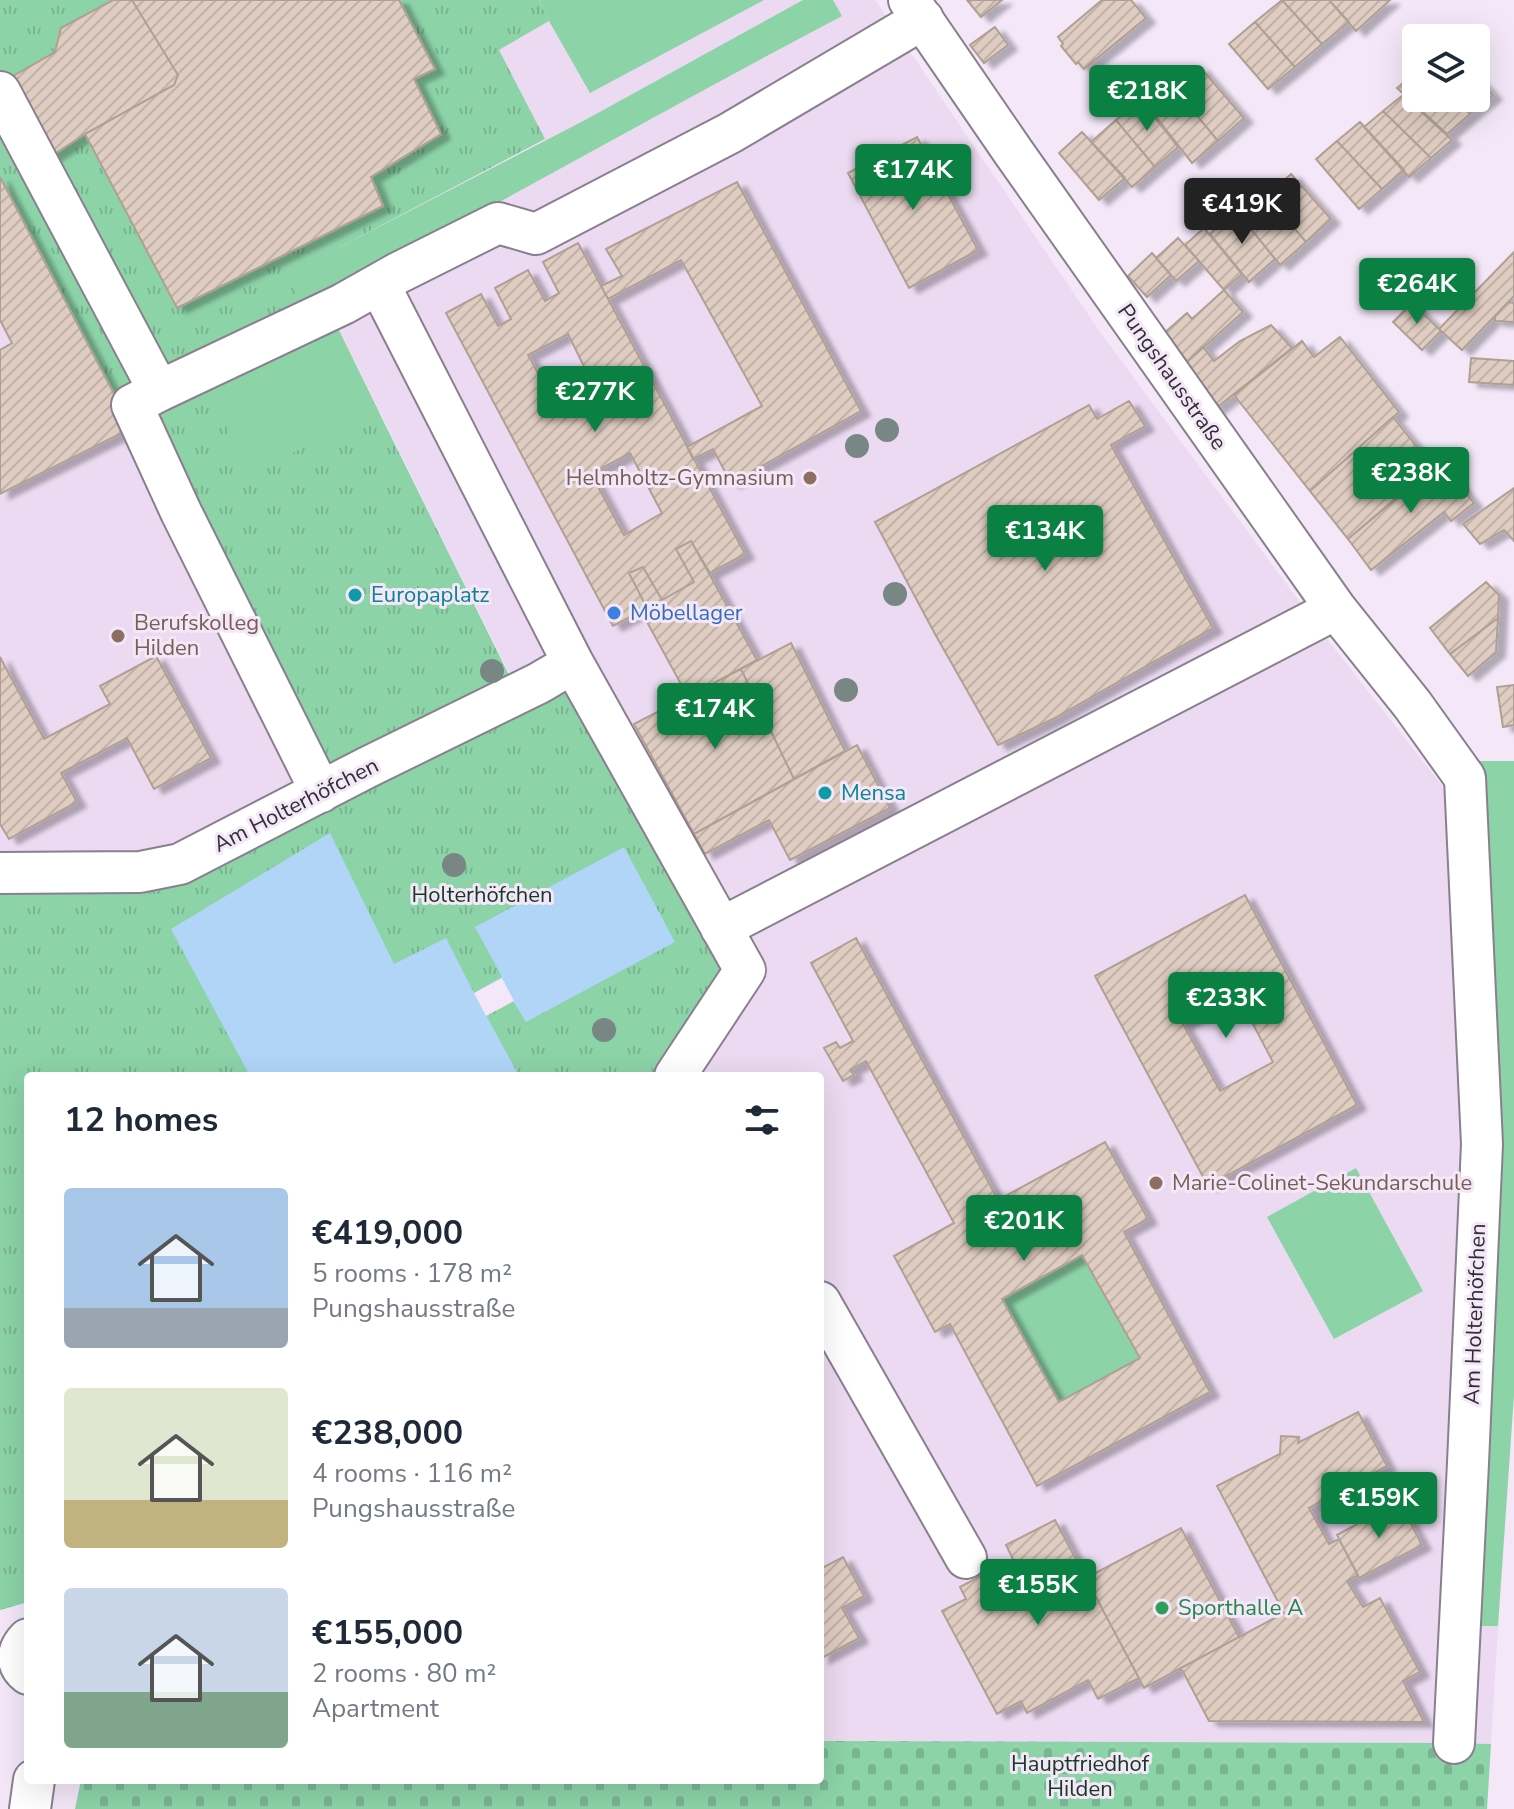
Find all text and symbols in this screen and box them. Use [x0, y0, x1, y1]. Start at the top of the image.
map controls [1402, 24, 1490, 112]
button: layers [1402, 24, 1490, 112]
pin: €218K [1091, 65, 1203, 133]
text: €218K [1107, 73, 1187, 108]
pin: €174K [857, 144, 969, 212]
text: €174K [873, 152, 953, 187]
pin: €419K [1186, 178, 1298, 246]
text: €419K [1202, 186, 1282, 221]
pin: €264K [1361, 258, 1473, 326]
text: €264K [1377, 266, 1457, 301]
street label: Pungshausstraße [1110, 298, 1234, 456]
pin: €277K [539, 366, 651, 434]
text: €277K [555, 374, 635, 409]
pin: €238K [1355, 447, 1467, 515]
text: €238K [1371, 455, 1451, 490]
place label: Helmholtz-Gymnasium [566, 463, 794, 493]
marker: Helmholtz-Gymnasium [801, 469, 819, 487]
pin: €134K [989, 505, 1101, 573]
text: €134K [1005, 513, 1085, 548]
place label: Europaplatz [371, 580, 490, 610]
marker: Europaplatz [346, 586, 364, 604]
place label: Möbellager [630, 598, 743, 628]
marker: Möbellager [605, 604, 623, 622]
place label: Berufskolleg Hilden [134, 608, 259, 663]
marker: Berufskolleg Hilden [109, 627, 127, 645]
pin: €174K [659, 683, 771, 751]
text: €174K [675, 691, 755, 726]
street label: Am Holterhöfchen [208, 750, 384, 860]
place label: Mensa [841, 778, 906, 808]
marker: Mensa [816, 784, 834, 802]
park label: Holterhöfchen [412, 880, 552, 910]
pin: €233K [1170, 972, 1282, 1040]
text: €233K [1186, 980, 1266, 1015]
text: 12 homes [64, 1097, 218, 1143]
icon: filters [740, 1098, 784, 1142]
place label: Marie-Colinet-Sekundarschule [1172, 1168, 1472, 1198]
marker: Marie-Colinet-Sekundarschule [1147, 1174, 1165, 1192]
pin: €201K [968, 1195, 1080, 1263]
text: €201K [984, 1203, 1064, 1238]
text: €419,000 [312, 1210, 463, 1256]
icon: home [128, 1220, 224, 1316]
street label: Am Holterhöfchen [1457, 1223, 1493, 1405]
text: 5 rooms · 178 m² [312, 1256, 512, 1291]
text: Pungshausstraße [312, 1291, 515, 1326]
text: €238,000 [312, 1410, 463, 1456]
icon: home [128, 1420, 224, 1516]
text: 4 rooms · 116 m² [312, 1456, 512, 1491]
pin: €159K [1323, 1472, 1435, 1540]
text: €159K [1339, 1480, 1419, 1515]
text: Pungshausstraße [312, 1491, 515, 1526]
pin: €155K [982, 1559, 1094, 1627]
text: €155K [998, 1567, 1078, 1602]
place label: Sporthalle A [1178, 1593, 1303, 1623]
marker: Sporthalle A [1153, 1599, 1171, 1617]
text: €155,000 [312, 1610, 463, 1656]
icon: home [128, 1620, 224, 1716]
text: 2 rooms · 80 m² [312, 1656, 496, 1691]
text: Apartment [312, 1691, 439, 1726]
park label: Hauptfriedhof Hilden [1011, 1749, 1150, 1804]

